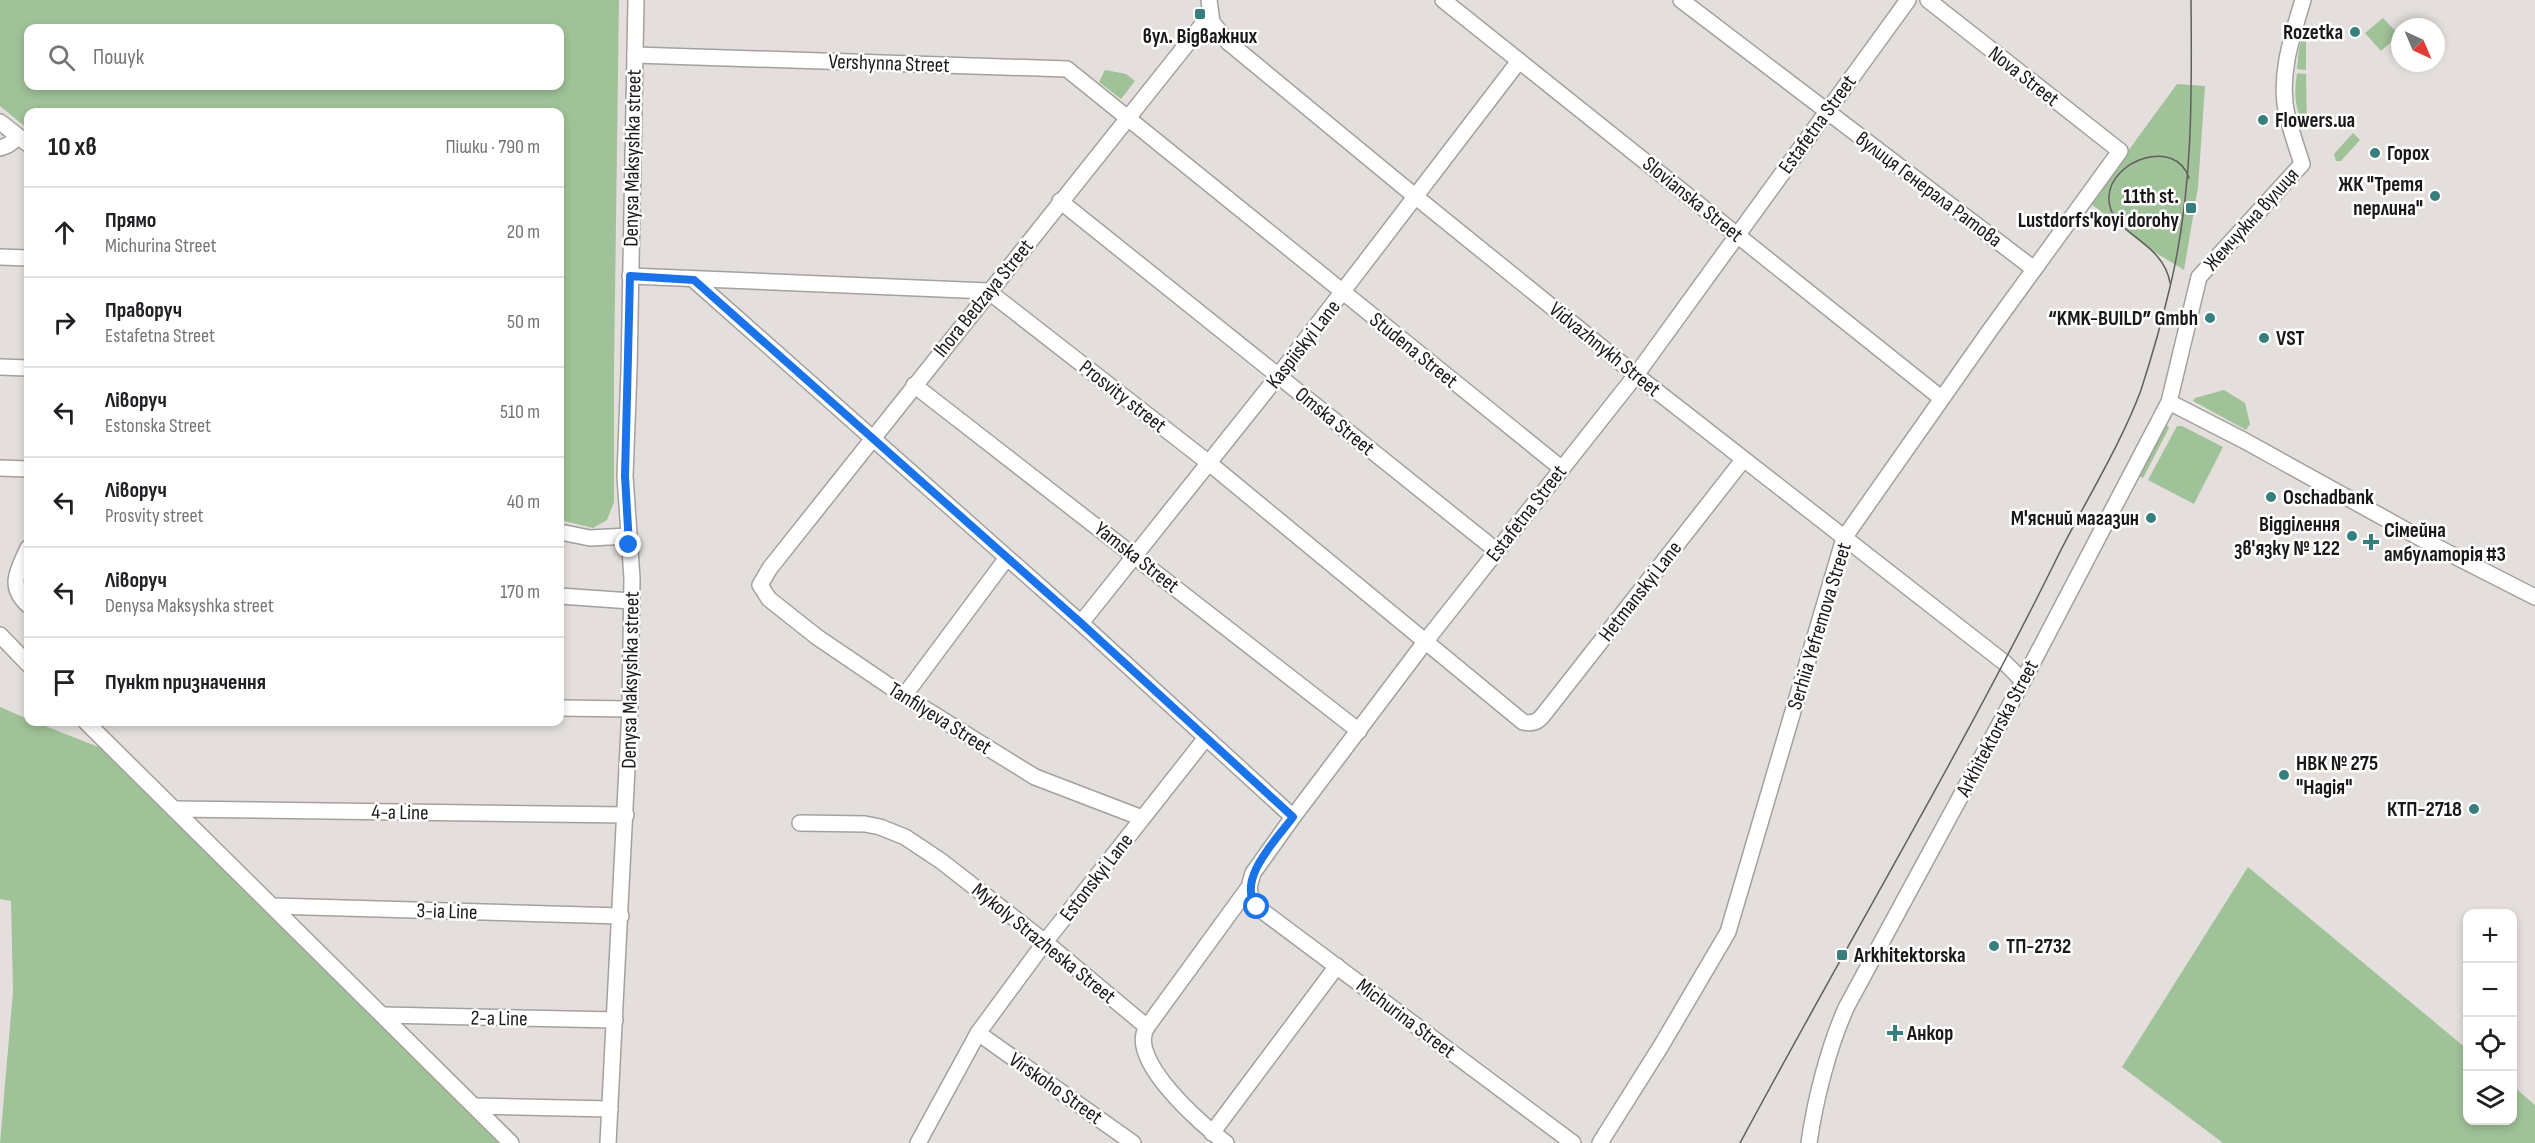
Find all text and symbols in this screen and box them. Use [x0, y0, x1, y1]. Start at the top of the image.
marker: вул. Відважних [1193, 7, 1207, 21]
north arrow [2391, 18, 2445, 72]
place label: Rozetka [2283, 20, 2343, 45]
search box [24, 24, 564, 90]
place label: вул. Відважних [1143, 24, 1258, 49]
marker: Rozetka [2348, 25, 2362, 39]
icon: search [45, 41, 78, 74]
street label: Nova Street [1983, 41, 2064, 112]
text: Пошук [93, 44, 144, 71]
street label: Vershynna Street [828, 49, 950, 78]
street label: Denysa Maksyshka street [618, 69, 647, 247]
street label: Estafetna Street [1773, 70, 1862, 178]
place label: Flowers.ua [2275, 108, 2355, 133]
marker: Flowers.ua [2256, 113, 2270, 127]
street label: вулиця Генерала Ратова [1851, 126, 2007, 253]
text: 10 хв [48, 132, 97, 163]
text: Пішки · 790 m [445, 135, 540, 159]
place label: Горох [2387, 141, 2430, 166]
marker: Горох [2368, 146, 2382, 160]
street label: Slovianska Street [1637, 151, 1748, 247]
street label: Жемчужна вулиця [2199, 163, 2304, 276]
place label: ЖК "Третя перлина" [2338, 172, 2423, 221]
place label: 11th st. Lustdorfs'koyi dorohy [2018, 184, 2179, 233]
marker: ЖК "Третя перлина" [2428, 189, 2442, 203]
marker: 11th st. Lustdorfs'koyi dorohy [2184, 201, 2198, 215]
text: Прямо [105, 207, 156, 234]
icon: ahead [48, 216, 81, 249]
text: 20 m [507, 220, 540, 244]
text: Michurina Street [105, 234, 217, 258]
street label: Ihora Bedzaya Street [928, 234, 1039, 362]
street label: Kaspiiskyi Lane [1261, 295, 1346, 394]
text: Праворуч [105, 297, 182, 324]
street label: Vidvazhnykh Street [1544, 297, 1665, 402]
icon: right [48, 306, 81, 339]
place label: “KMK-BUILD” Gmbh [2048, 306, 2198, 331]
street label: Studena Street [1365, 307, 1463, 393]
text: 50 m [507, 310, 540, 334]
marker: “KMK-BUILD” Gmbh [2203, 311, 2217, 325]
text: Estafetna Street [105, 324, 215, 348]
place label: VST [2276, 326, 2305, 351]
marker: VST [2257, 331, 2271, 345]
street label: Prosvity street [1074, 355, 1171, 438]
street label: Omska Street [1290, 382, 1380, 461]
text: Ліворуч [105, 387, 167, 414]
icon: left [48, 396, 81, 429]
text: 510 m [500, 400, 540, 424]
text: Estonska Street [105, 414, 211, 438]
street label: Estafetna Street [1481, 460, 1572, 567]
text: Ліворуч [105, 477, 167, 504]
place label: Oschadbank [2283, 485, 2374, 510]
icon: left [48, 486, 81, 519]
text: 40 m [507, 490, 540, 514]
marker: Oschadbank [2264, 490, 2278, 504]
text: Prosvity street [105, 504, 204, 528]
place label: М'ясний магазин [2011, 506, 2139, 531]
marker: М'ясний магазин [2144, 511, 2158, 525]
place label: Відділення зв'язку № 122 [2234, 512, 2340, 561]
street label: Yamska Street [1089, 517, 1184, 598]
place label: Сімейна амбулаторія #3 [2384, 518, 2506, 567]
marker: Відділення зв'язку № 122 [2345, 529, 2359, 543]
route end [615, 531, 641, 557]
marker: Сімейна амбулаторія #3 [2362, 533, 2380, 551]
street label: Hetmanskyi Lane [1594, 536, 1687, 646]
street label: Serhiia Yefremova Street [1782, 539, 1857, 713]
text: Ліворуч [105, 567, 167, 594]
icon: left [48, 576, 81, 609]
text: 170 m [500, 580, 540, 604]
street label: Denysa Maksyshka street [616, 591, 645, 769]
text: Denysa Maksyshka street [105, 594, 274, 618]
street label: Arkhitektorska Street [1950, 656, 2044, 802]
icon: arrive [48, 666, 81, 699]
text: Пункт призначення [105, 669, 266, 696]
street label: Tanfilyeva Street [883, 677, 996, 760]
place label: НВК № 275 "Надія" [2296, 751, 2378, 800]
marker: НВК № 275 "Надія" [2277, 768, 2291, 782]
place label: КТП-2718 [2387, 797, 2462, 822]
street label: 4-a Line [371, 800, 429, 825]
marker: КТП-2718 [2467, 802, 2481, 816]
street label: Estonskyi Lane [1054, 829, 1138, 926]
street label: Mykoly Strazheska Street [967, 878, 1121, 1009]
route start [1243, 893, 1269, 919]
street label: 3-ia Line [416, 898, 478, 925]
map controls [2463, 909, 2517, 1125]
button: + [2463, 909, 2517, 963]
place label: ТП-2732 [2006, 934, 2071, 959]
marker: ТП-2732 [1987, 939, 2001, 953]
place label: Arkhitektorska [1853, 943, 1966, 968]
marker: Arkhitektorska [1835, 948, 1849, 962]
button: − [2463, 963, 2517, 1017]
street label: Michurina Street [1351, 973, 1460, 1064]
street label: 2-a Line [470, 1006, 528, 1031]
button: locate [2463, 1017, 2517, 1071]
place label: Анкор [1906, 1021, 1953, 1046]
marker: Анкор [1888, 1026, 1902, 1040]
street label: Virskoho Street [1004, 1047, 1107, 1130]
button: layers [2463, 1071, 2517, 1125]

